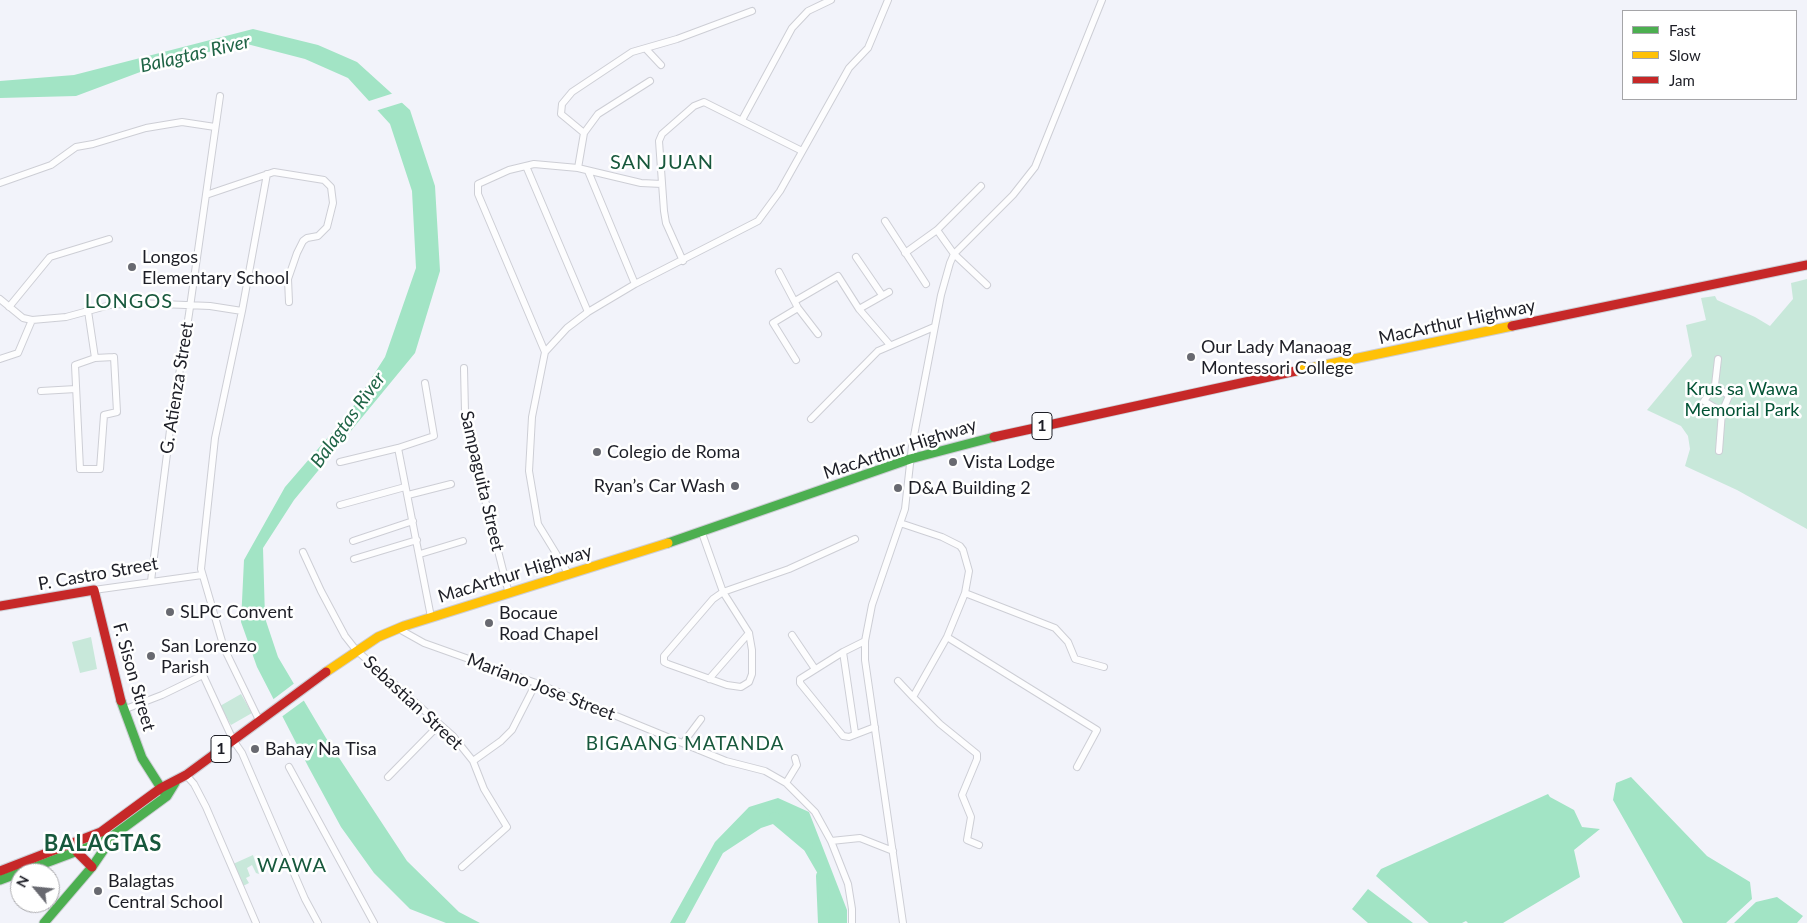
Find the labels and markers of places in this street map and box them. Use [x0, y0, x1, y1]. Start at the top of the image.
place label: Longos Elementary School [142, 246, 289, 288]
marker: Longos Elementary School [126, 261, 138, 273]
place label: Our Lady Manaoag Montessori College [1201, 336, 1354, 378]
marker: Our Lady Manaoag Montessori College [1185, 351, 1197, 363]
place label: Colegio de Roma [607, 441, 740, 463]
marker: Colegio de Roma [591, 446, 603, 458]
place label: Vista Lodge [963, 451, 1055, 473]
marker: Vista Lodge [947, 456, 959, 468]
place label: Ryan’s Car Wash [594, 475, 725, 497]
place label: D&A Building 2 [908, 477, 1031, 499]
marker: Ryan’s Car Wash [729, 480, 741, 492]
marker: D&A Building 2 [892, 482, 904, 494]
place label: SLPC Convent [180, 601, 293, 623]
place label: Bocaue Road Chapel [499, 602, 598, 644]
marker: SLPC Convent [164, 606, 176, 618]
marker: Bocaue Road Chapel [483, 617, 495, 629]
place label: San Lorenzo Parish [161, 635, 257, 678]
marker: San Lorenzo Parish [145, 650, 157, 662]
place label: Bahay Na Tisa [265, 738, 377, 760]
marker: Bahay Na Tisa [249, 743, 261, 755]
place label: Balagtas Central School [108, 870, 223, 912]
marker: Balagtas Central School [92, 885, 104, 897]

